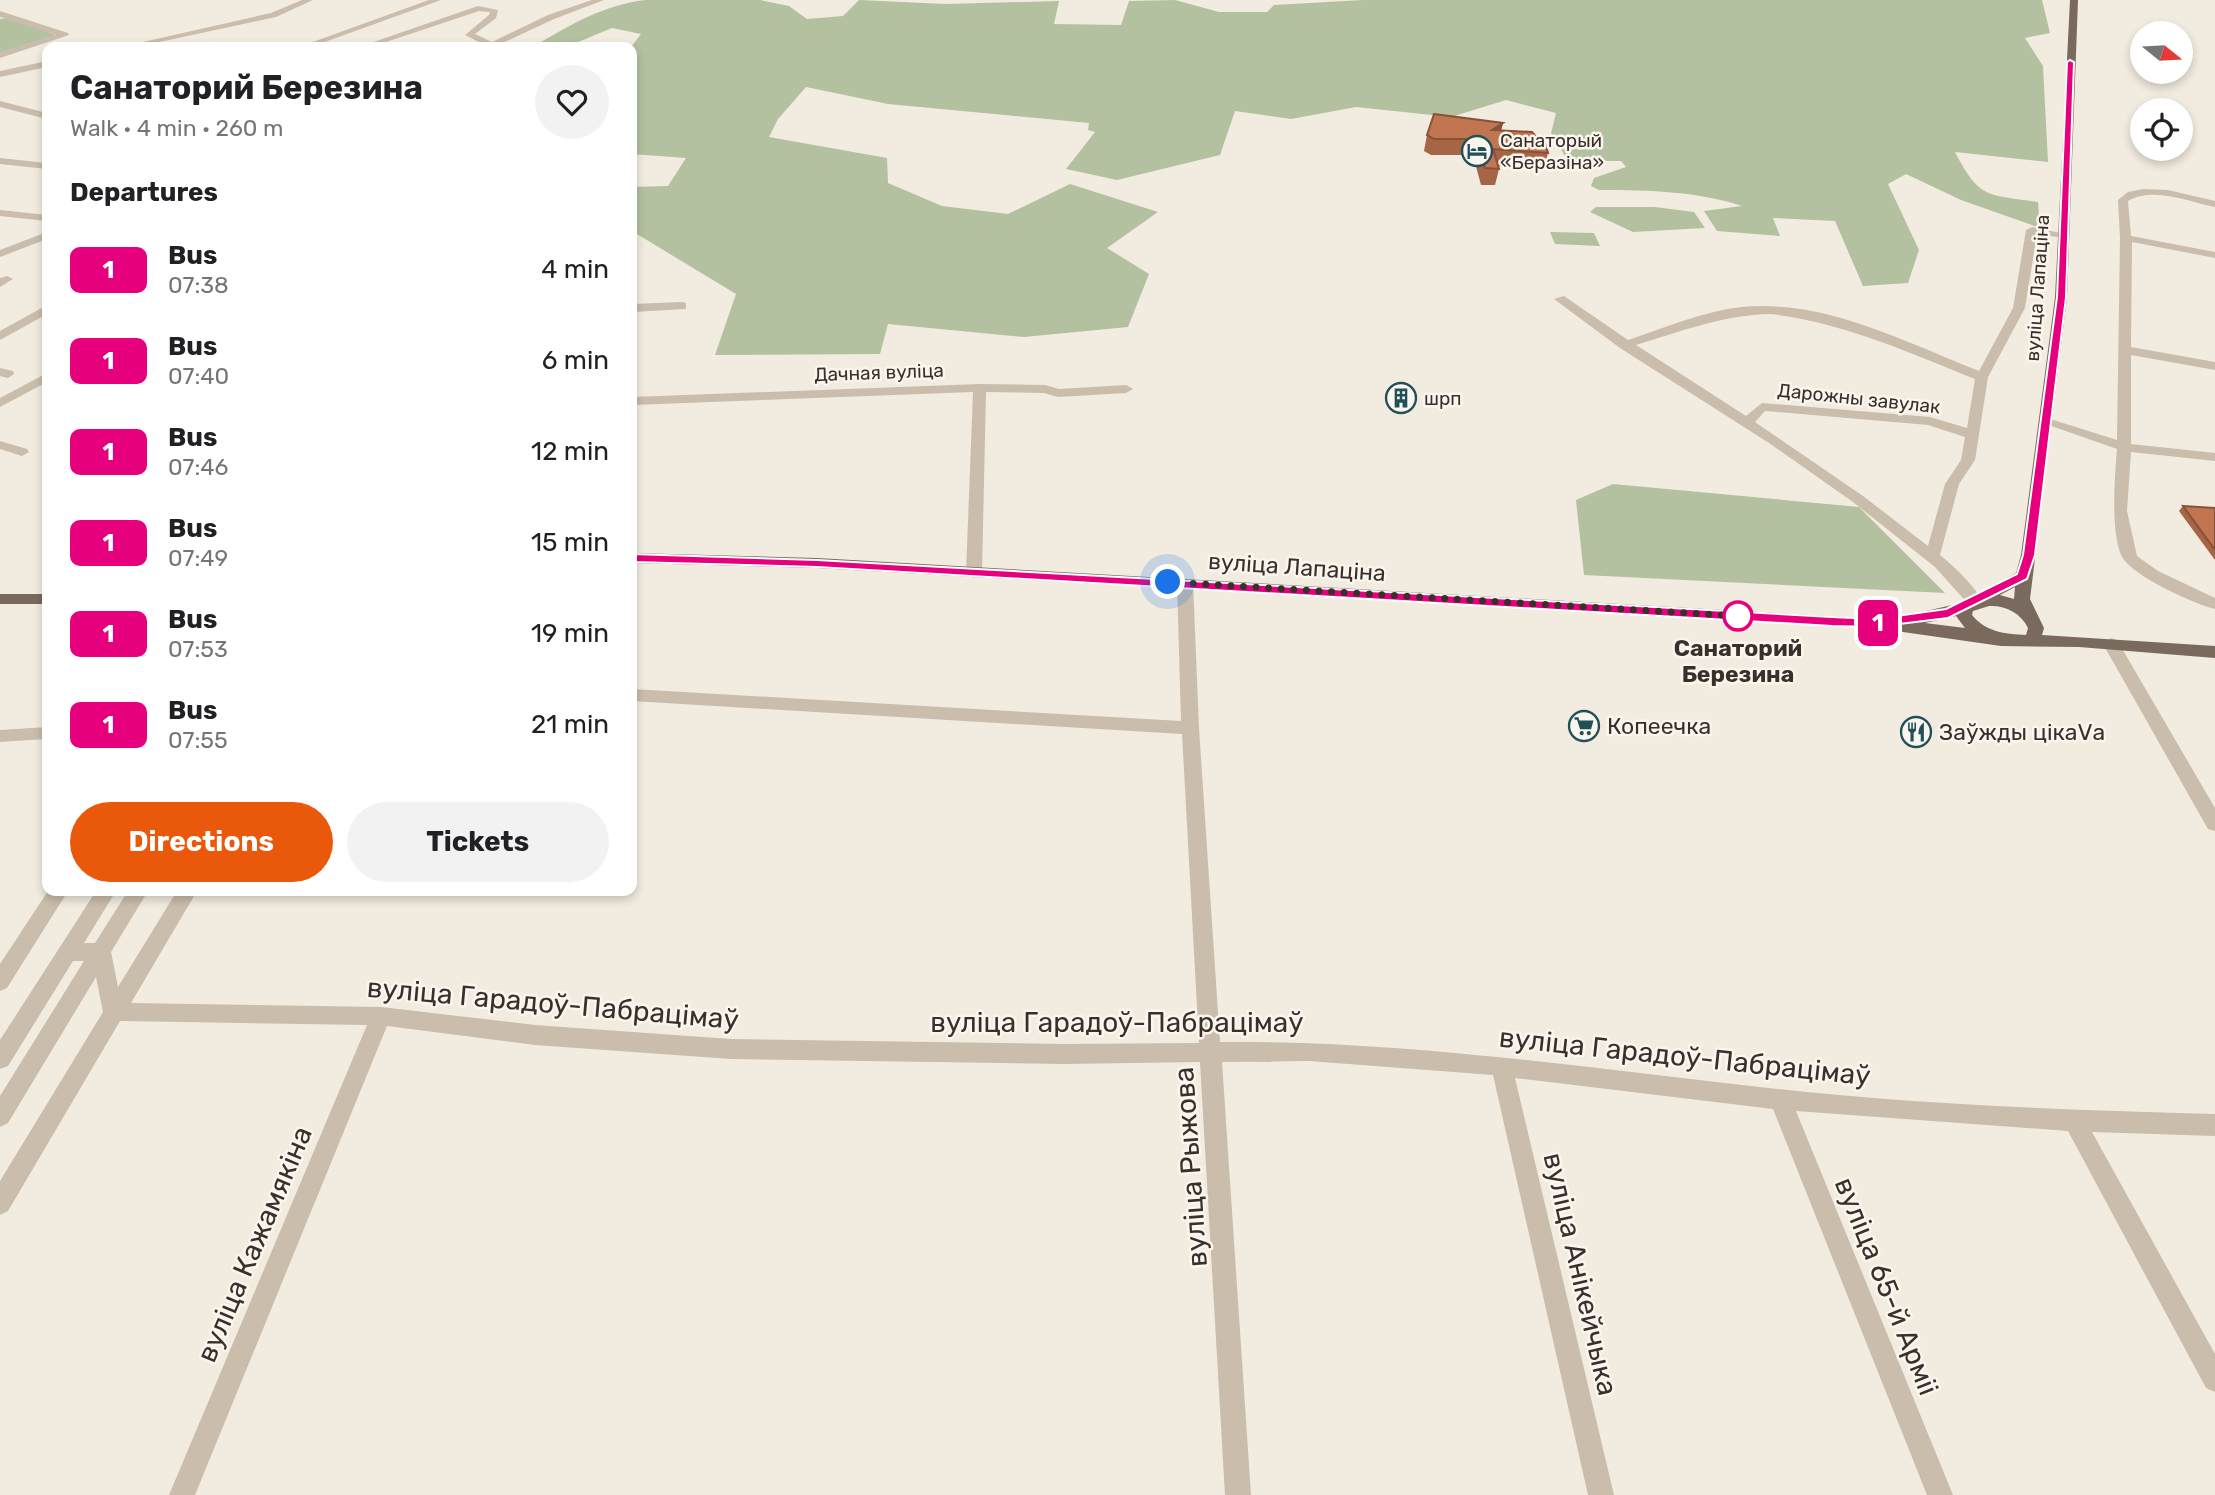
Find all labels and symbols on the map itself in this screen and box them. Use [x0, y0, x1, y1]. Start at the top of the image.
north arrow [2130, 21, 2193, 84]
place label: Санаторый «Беразіна» [1500, 129, 1604, 174]
hotel icon: Санаторый «Беразіна» [1460, 134, 1494, 168]
street label: вуліца Лапаціна [2021, 214, 2054, 362]
street label: Дачная вуліца [814, 359, 944, 386]
street label: Дарожны завулак [1776, 379, 1941, 418]
building icon: шрп [1384, 381, 1418, 415]
place label: шрп [1424, 387, 1462, 410]
street label: вуліца Лапаціна [1207, 547, 1387, 587]
your location [1150, 564, 1185, 599]
line badge: 1 [1855, 600, 1901, 646]
marker: Санаторий Березина [1723, 601, 1753, 631]
place label: Санаторий Березина [1674, 634, 1802, 688]
supermarket icon: Копеечка [1567, 709, 1601, 743]
place label: Копеечка [1607, 712, 1711, 740]
restaurant icon: Заўжды цікаVа [1899, 715, 1933, 749]
place label: Заўжды цікаVа [1939, 718, 2105, 746]
street label: вуліца Гарадоў-Пабрацімаў [366, 971, 740, 1036]
street label: вуліца Гарадоў-Пабрацімаў [930, 1006, 1304, 1039]
street label: вуліца Гарадоў-Пабрацімаў [1498, 1021, 1872, 1092]
street label: вуліца Рыжова [1167, 1066, 1214, 1268]
street label: вуліца Кажамякіна [190, 1121, 319, 1367]
street label: вуліца Анікейчыка [1537, 1149, 1625, 1399]
street label: вуліца 65-й Арміі [1828, 1172, 1945, 1400]

